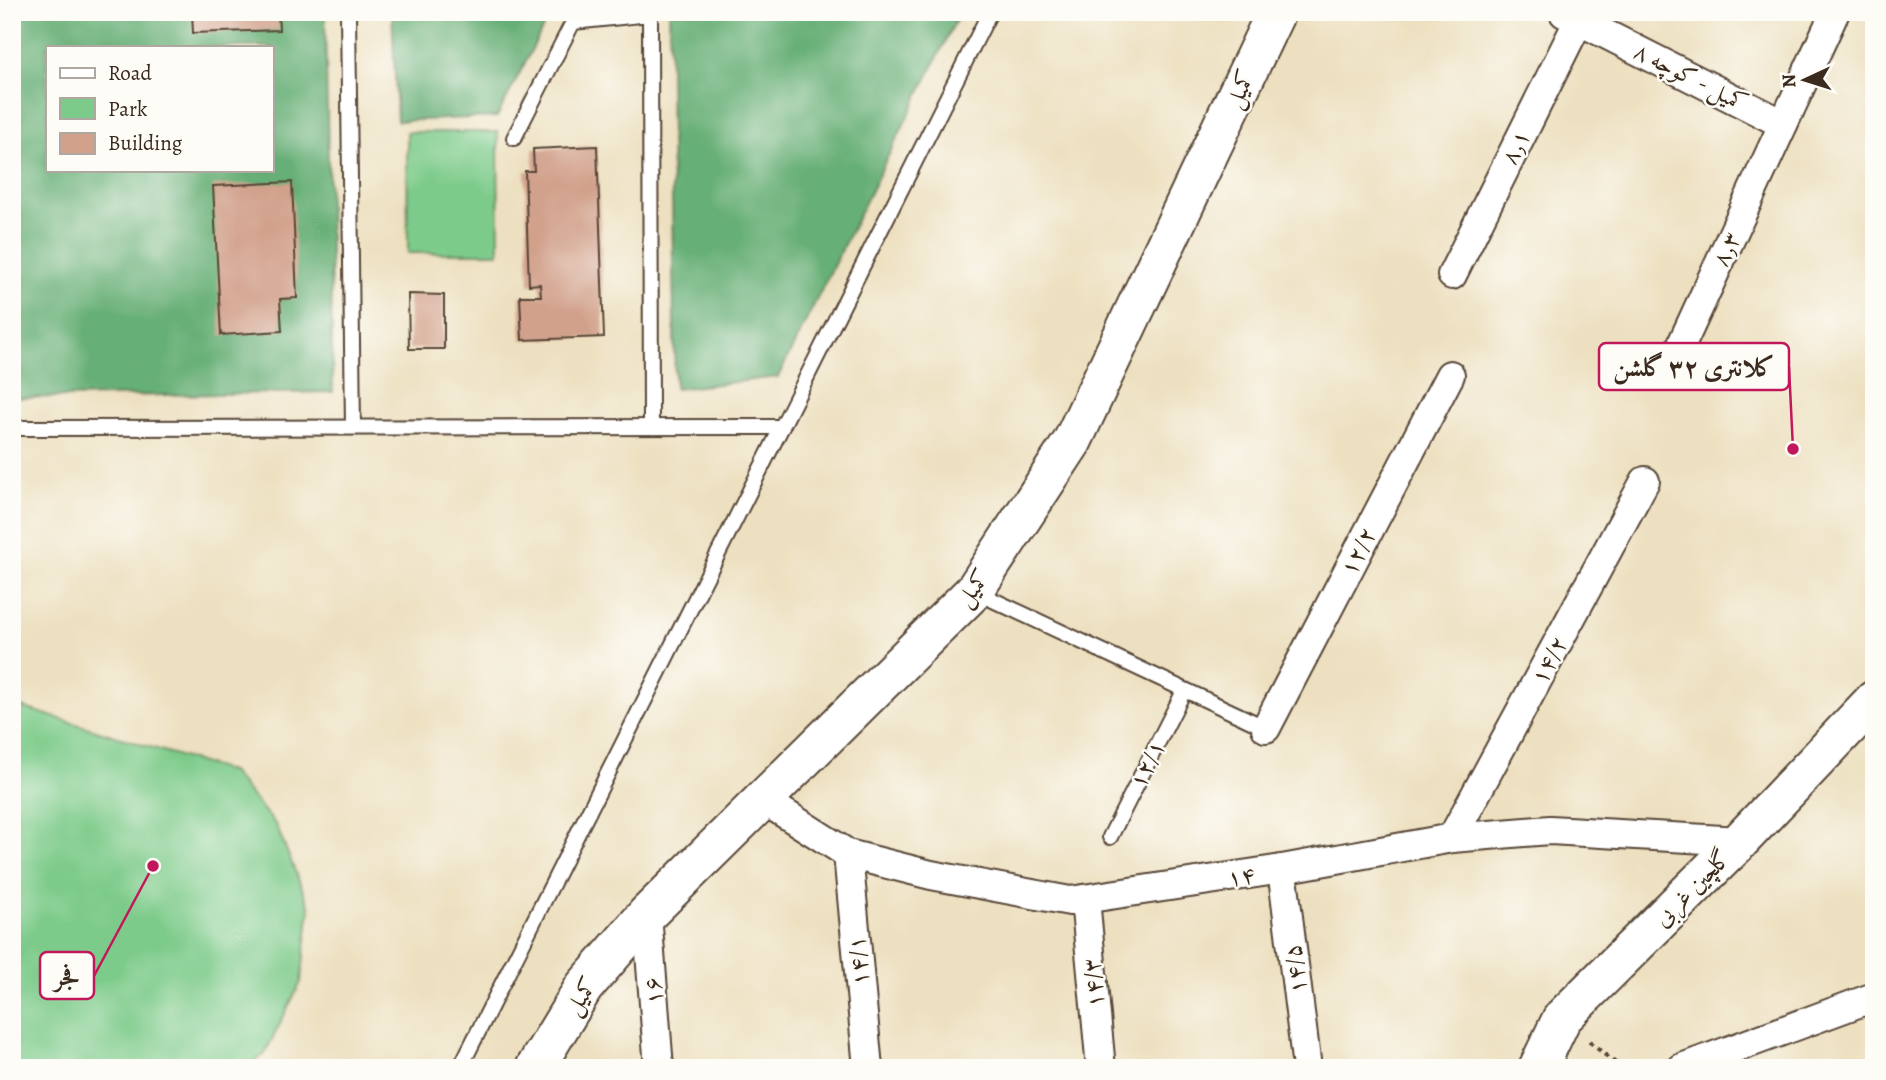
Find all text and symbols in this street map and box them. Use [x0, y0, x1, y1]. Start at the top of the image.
street label: کمیل - کوچه ۸ [1628, 35, 1753, 120]
legend [46, 46, 273, 172]
north arrow [1770, 46, 1840, 116]
text: Road [108, 59, 152, 87]
street label: کمیل [1217, 64, 1264, 114]
text: N [1776, 73, 1802, 89]
text: Park [108, 95, 148, 123]
street label: ۸٫۱ [1493, 124, 1537, 170]
text: Building [108, 129, 183, 157]
street label: ۸٫۳ [1704, 226, 1748, 272]
callout: کلانتری ۳۲ گلشن [1599, 343, 1789, 390]
text: کلانتری ۳۲ گلشن [1613, 350, 1775, 385]
street label: ۱۲/۲ [1332, 521, 1384, 581]
street label: کمیل [948, 563, 999, 614]
street label: ۱۴/۲ [1523, 630, 1575, 690]
street label: ۱۲/۱ [1121, 734, 1173, 794]
street label: گلچین غربی [1646, 842, 1738, 934]
street label: ۱۴ [1225, 858, 1257, 894]
street label: ۱۴/۱ [840, 935, 876, 987]
street label: ۱۴/۵ [1276, 942, 1314, 996]
callout: فجر [40, 952, 94, 999]
street label: ۱۴/۳ [1075, 957, 1111, 1009]
text: فجر [51, 959, 80, 994]
street label: کمیل [557, 971, 606, 1022]
street label: ۱۶ [636, 976, 670, 1006]

